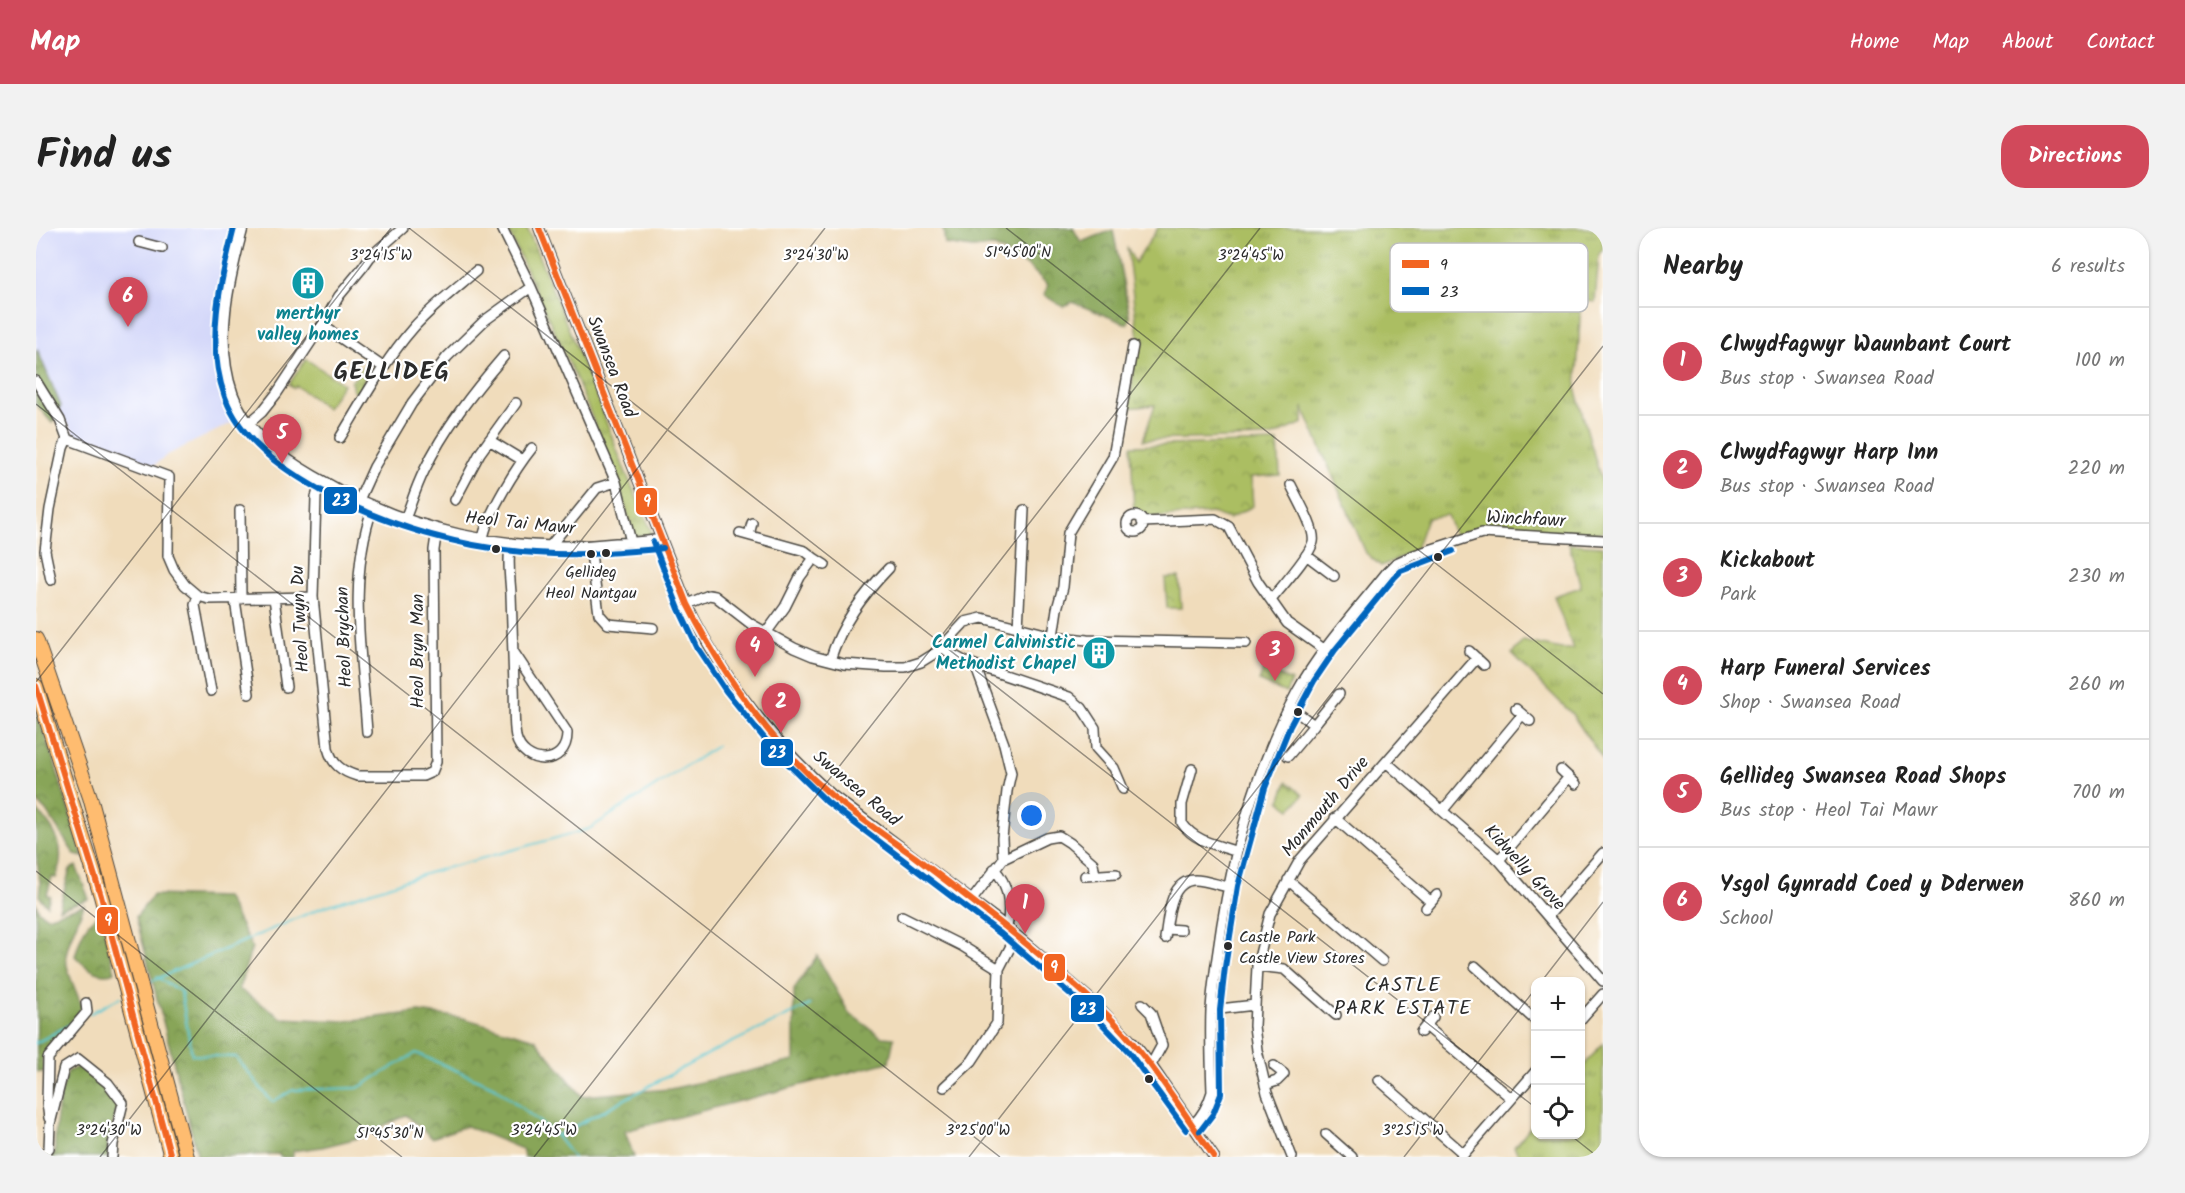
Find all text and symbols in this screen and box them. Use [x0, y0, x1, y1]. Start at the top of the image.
text: Map [30, 20, 81, 65]
text: Home [1850, 26, 1899, 59]
text: Map [1932, 26, 1969, 59]
text: About [2002, 26, 2053, 59]
text: Contact [2086, 26, 2155, 59]
text: Find us [36, 123, 172, 190]
button: Directions [2001, 125, 2149, 188]
text: 51°45'00"N [985, 241, 1051, 265]
legend [1390, 243, 1588, 312]
text: 3°24'15"W [350, 244, 412, 268]
text: 3°24'30"W [783, 244, 849, 268]
text: 3°24'45"W [1218, 244, 1284, 268]
text: Nearby [1663, 246, 1743, 288]
text: 6 results [2051, 251, 2125, 283]
text: 9 [1440, 253, 1448, 278]
building icon: merthyr valley homes [290, 265, 326, 301]
pin: 6 [108, 278, 148, 327]
text: 23 [1440, 280, 1458, 305]
place label: merthyr valley homes [257, 300, 359, 350]
street label: Swansea Road [578, 312, 644, 423]
text: Clwydfagwyr Waunbant Court [1720, 328, 2011, 363]
text: 1 [1679, 345, 1686, 377]
text: 100 m [2075, 345, 2125, 377]
district label: GELLIDEG [334, 353, 450, 392]
text: Bus stop · Swansea Road [1720, 363, 1934, 395]
pin: 5 [262, 414, 302, 464]
text: Clwydfagwyr Harp Inn [1720, 436, 1938, 471]
text: 2 [1677, 453, 1688, 485]
text: 220 m [2068, 453, 2125, 485]
text: Bus stop · Swansea Road [1720, 471, 1934, 503]
line badge: 23 [323, 486, 358, 515]
line badge: 9 [635, 487, 658, 516]
text: 23 [332, 489, 350, 514]
text: 9 [643, 490, 651, 515]
street label: Winchfawr [1486, 503, 1567, 537]
street label: Heol Tai Mawr [464, 504, 577, 544]
unlabelled marker [490, 543, 502, 555]
text: Kickabout [1720, 544, 1815, 579]
unlabelled marker [600, 547, 612, 559]
marker: Gellideg Heol Nantgau [585, 548, 597, 560]
unlabelled marker [1432, 551, 1444, 563]
place label: Gellideg Heol Nantgau [545, 560, 637, 606]
text: 3 [1677, 561, 1688, 593]
text: 230 m [2068, 561, 2125, 593]
street label: Heol Twyn Du [284, 564, 318, 673]
text: Park [1720, 579, 1756, 611]
street label: Heol Brychan [329, 586, 361, 688]
street label: Heol Bryn Man [404, 594, 433, 708]
pin: 4 [736, 628, 774, 677]
place label: Carmel Calvinistic Methodist Chapel [932, 629, 1076, 679]
pin: 3 [1256, 632, 1294, 681]
building icon: Carmel Calvinistic Methodist Chapel [1081, 635, 1117, 671]
text: Harp Funeral Services [1720, 652, 1930, 687]
text: 4 [1677, 669, 1688, 701]
text: 260 m [2068, 669, 2125, 701]
pin: 2 [762, 684, 800, 733]
text: Shop · Swansea Road [1720, 687, 1900, 719]
unlabelled marker [1292, 706, 1304, 718]
line badge: 23 [760, 738, 794, 767]
text: 23 [768, 741, 786, 766]
street label: Swansea Road [806, 743, 907, 835]
street label: Monmouth Drive [1275, 750, 1377, 864]
text: Gellideg Swansea Road Shops [1720, 760, 2006, 795]
text: 5 [1677, 777, 1688, 809]
text: 700 m [2072, 777, 2125, 809]
text: Bus stop · Heol Tai Mawr [1720, 795, 1937, 827]
your location [1017, 801, 1046, 830]
street label: Kidwelly Grove [1476, 818, 1572, 918]
text: Ysgol Gynradd Coed y Dderwen [1720, 868, 2024, 903]
pin: 1 [1006, 884, 1044, 934]
text: 6 [1677, 885, 1688, 917]
text: 860 m [2068, 885, 2125, 917]
text: School [1720, 903, 1773, 935]
line badge: 9 [96, 906, 119, 935]
text: 9 [104, 909, 112, 934]
place label: Castle Park Castle View Stores [1239, 925, 1365, 971]
marker: Castle Park Castle View Stores [1222, 940, 1234, 952]
line badge: 9 [1043, 953, 1066, 982]
text: 9 [1050, 956, 1058, 981]
district label: CASTLE PARK ESTATE [1334, 970, 1472, 1025]
map controls [1531, 977, 1585, 1139]
button: + [1531, 977, 1585, 1031]
line badge: 23 [1070, 994, 1105, 1023]
text: 23 [1078, 998, 1096, 1023]
button: − [1531, 1031, 1585, 1085]
unlabelled marker [1143, 1073, 1155, 1085]
button: locate [1531, 1085, 1585, 1139]
text: 3°24'30"W [76, 1119, 142, 1143]
text: 3°24'45"W [511, 1119, 577, 1143]
text: 3°25'00"W [946, 1119, 1010, 1143]
text: 3°25'15"W [1382, 1119, 1444, 1143]
text: 51°45'30"N [356, 1122, 424, 1146]

